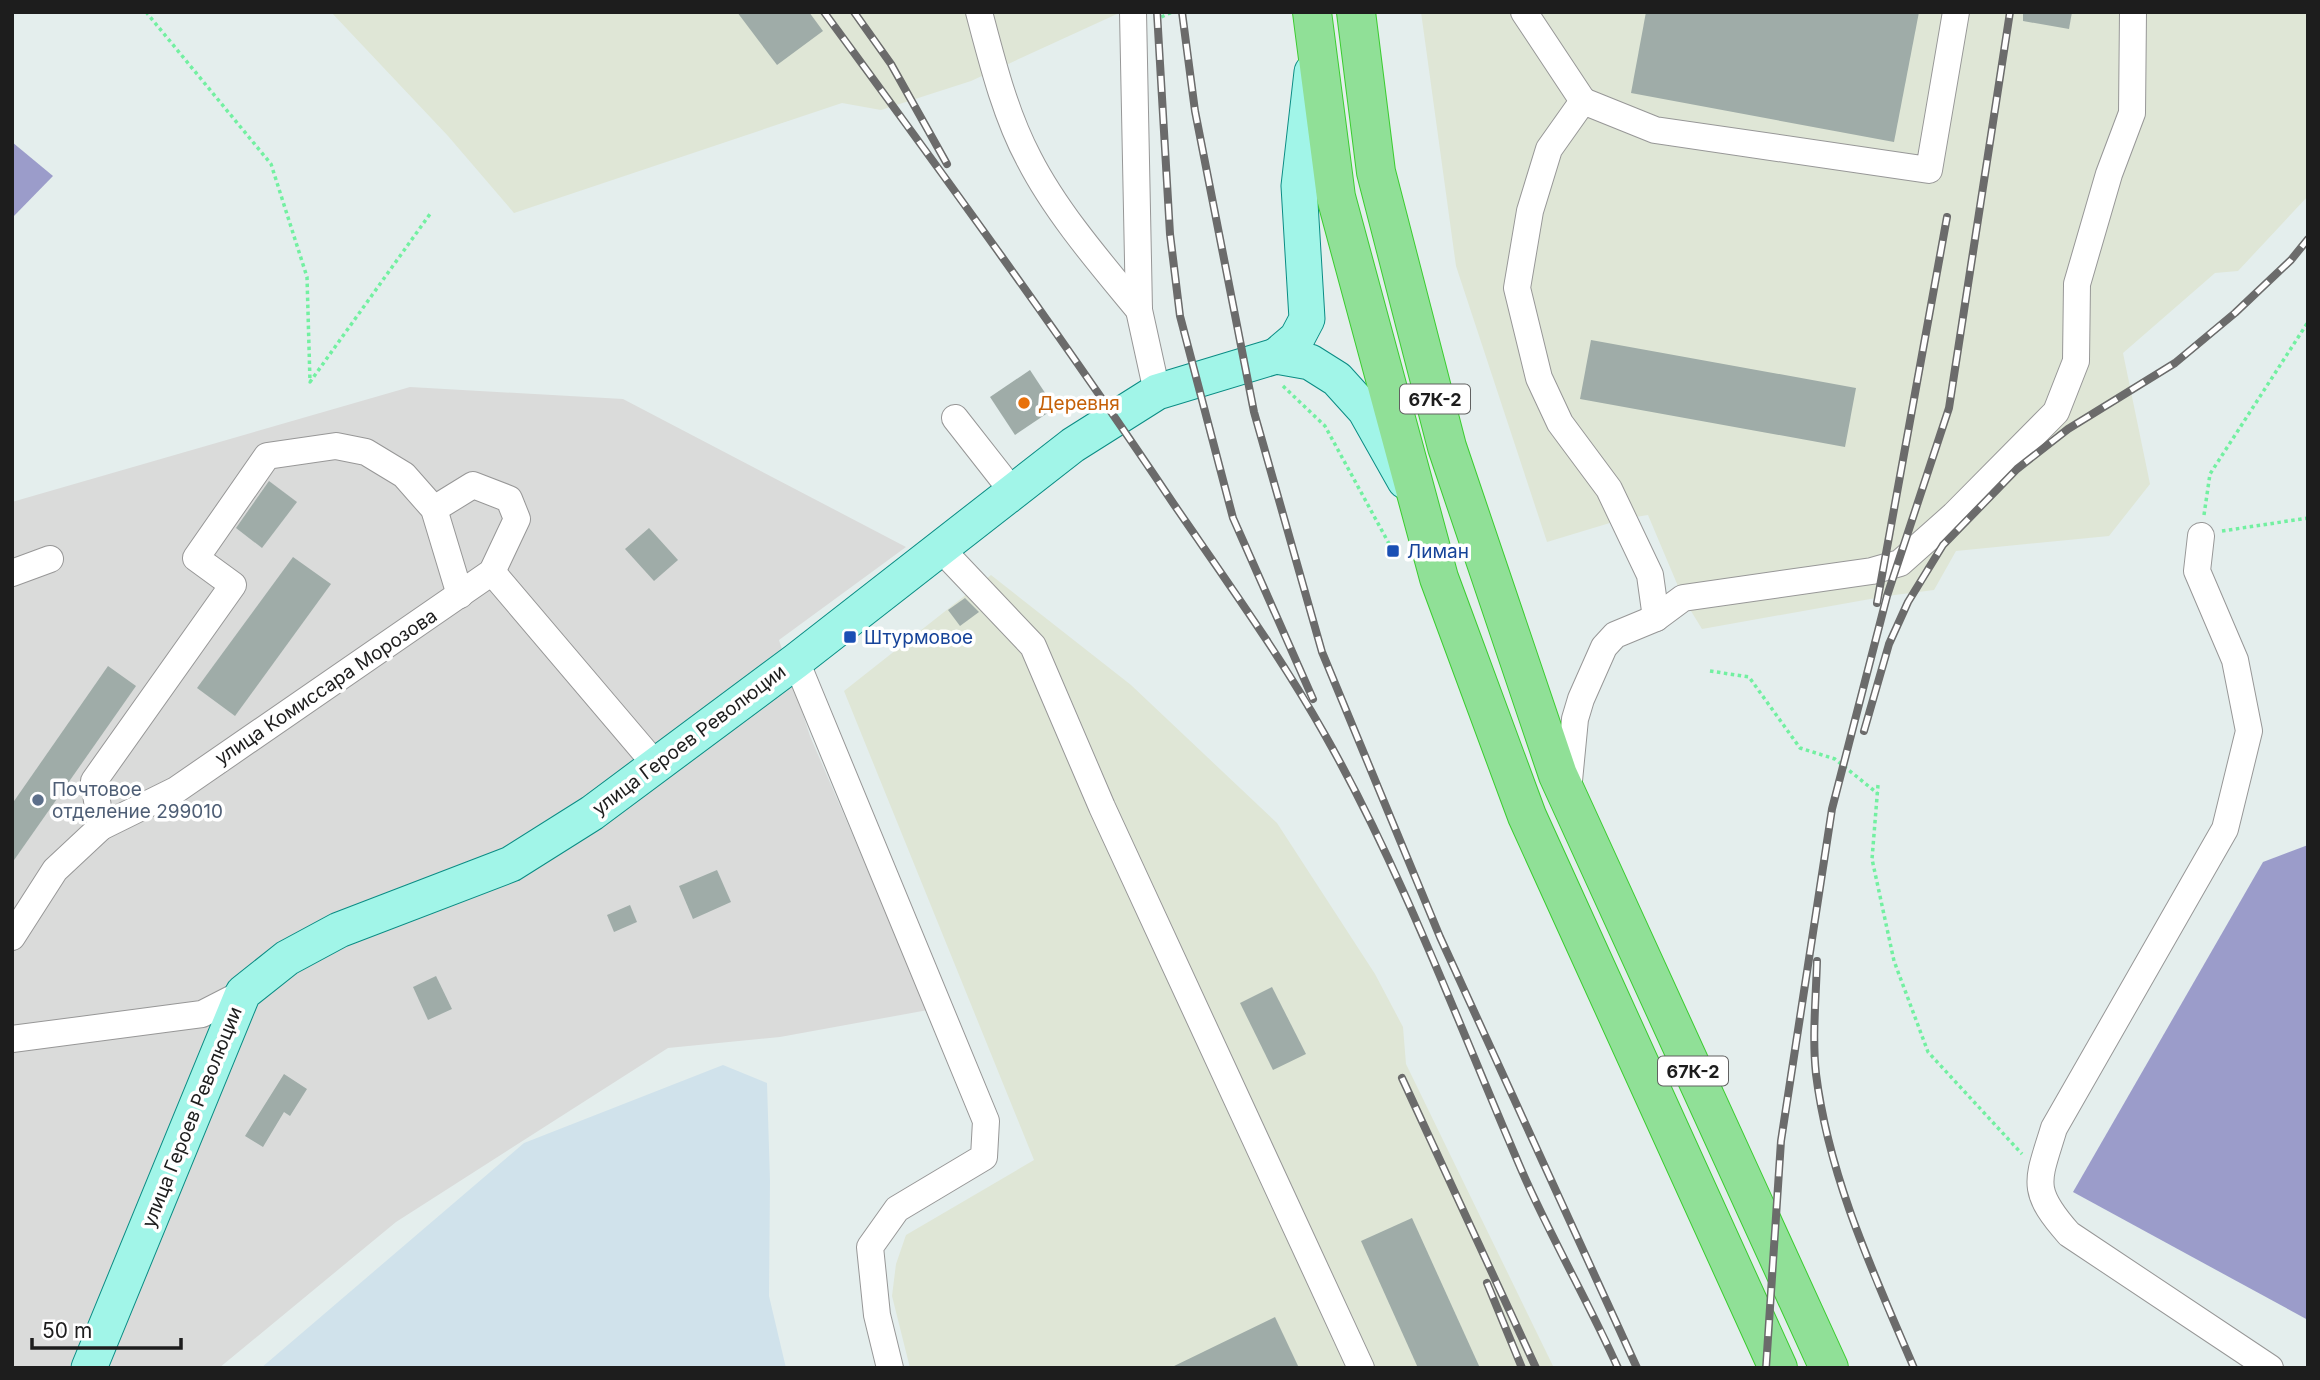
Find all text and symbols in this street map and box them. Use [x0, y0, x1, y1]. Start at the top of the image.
road number: 67К-2 [1400, 384, 1470, 414]
place label: Деревня [1038, 392, 1120, 415]
marker: Деревня [1016, 395, 1032, 411]
place label: Лиман [1407, 540, 1469, 563]
marker: Лиман [1385, 543, 1401, 559]
street label: улица Комиссара Морозова [211, 604, 441, 770]
place label: Штурмовое [864, 626, 973, 649]
marker: Штурмовое [842, 629, 858, 645]
street label: улица Героев Революции [588, 660, 790, 820]
place label: Почтовое отделение 299010 [52, 778, 223, 823]
marker: Почтовое отделение 299010 [30, 792, 46, 808]
street label: улица Героев Революции [137, 1003, 247, 1231]
road number: 67К-2 [1658, 1056, 1728, 1086]
scale bar [32, 1306, 180, 1350]
text: 50 m [42, 1318, 92, 1343]

